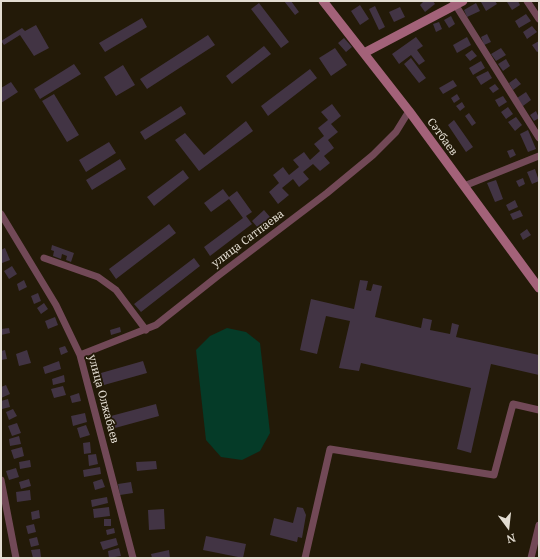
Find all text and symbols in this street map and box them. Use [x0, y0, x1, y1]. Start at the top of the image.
street label: Сәтбаев [424, 116, 460, 158]
street label: улица Сатпаева [209, 207, 287, 271]
street label: улица Олжабаев [85, 353, 121, 445]
north arrow [488, 507, 528, 547]
text: N [505, 531, 517, 547]

